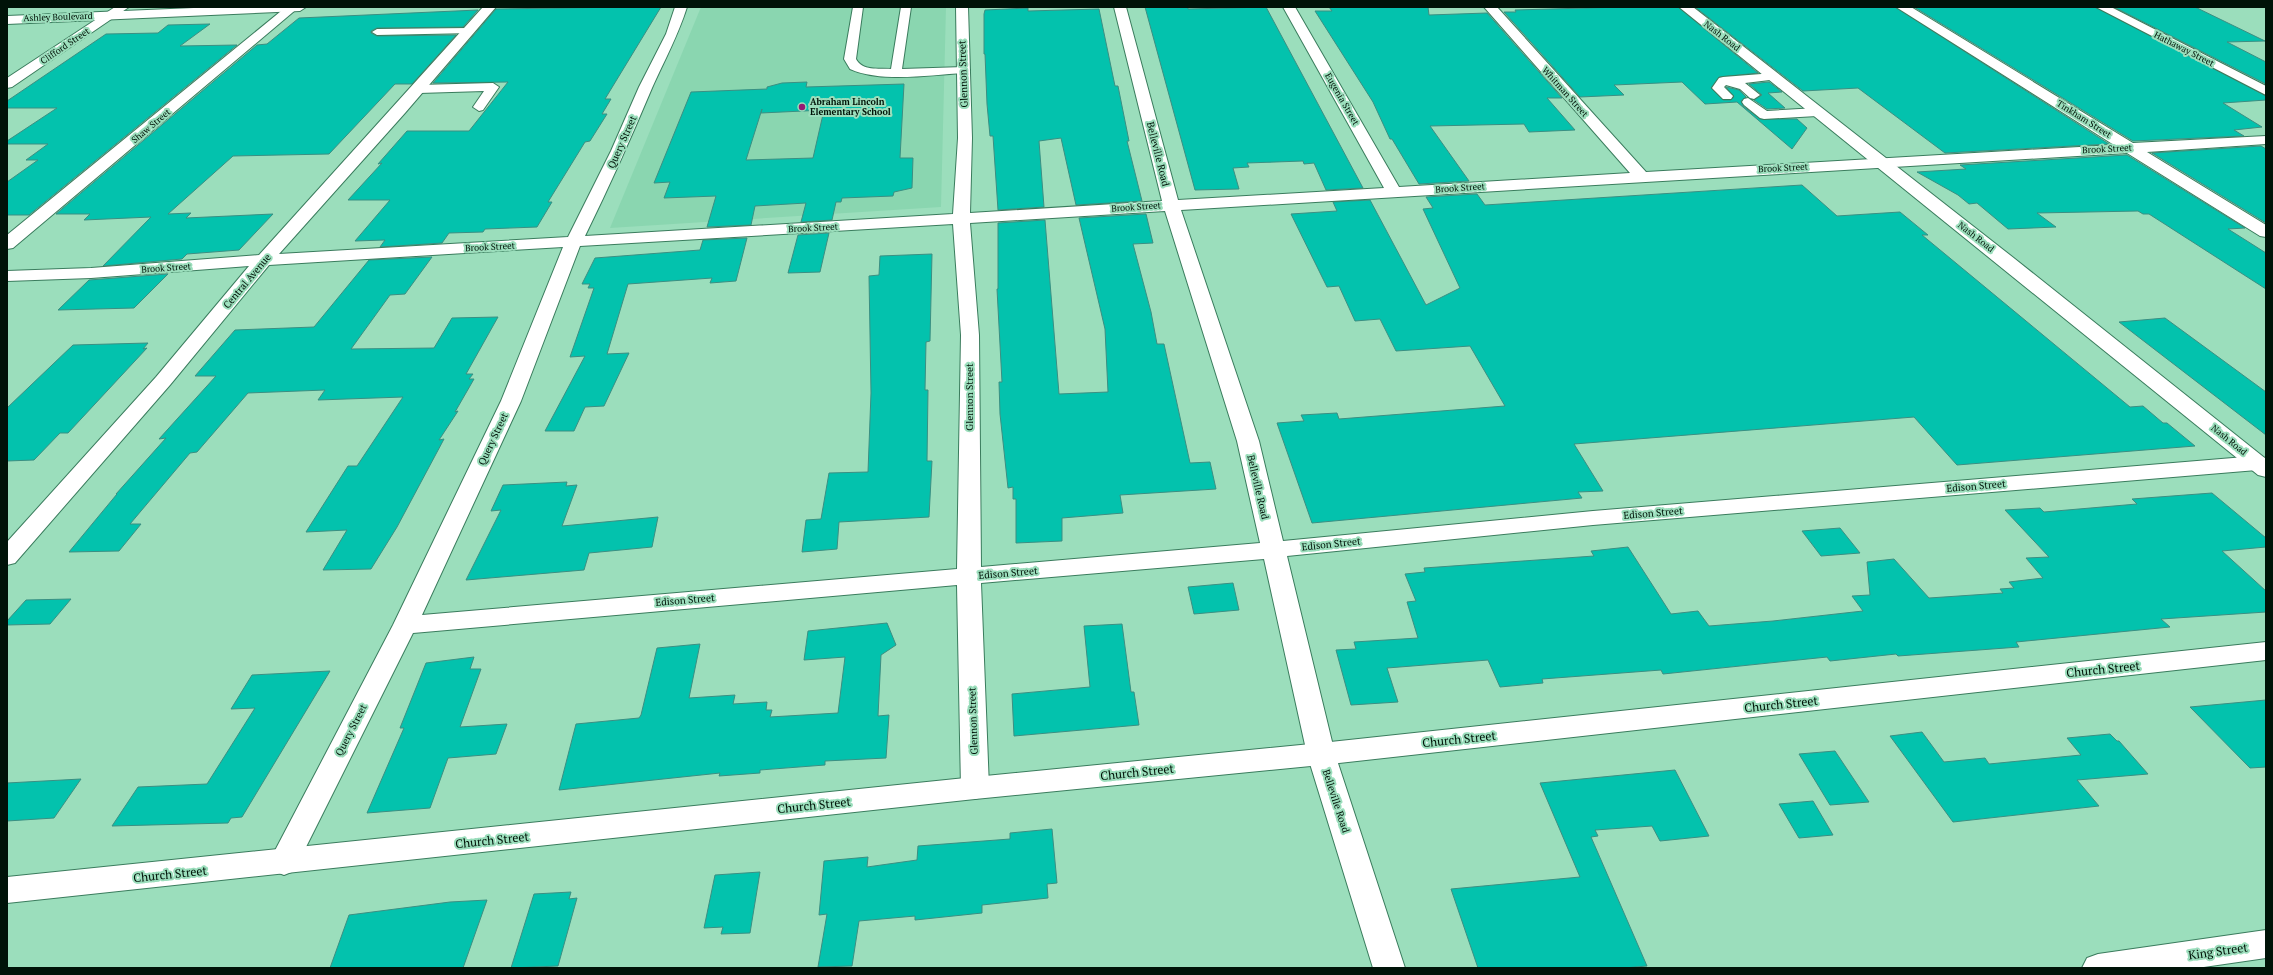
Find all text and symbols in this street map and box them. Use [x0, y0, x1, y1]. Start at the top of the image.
street label: Ashley Boulevard [23, 10, 93, 24]
street label: Nash Road [1702, 18, 1742, 54]
street label: Clifford Street [38, 25, 92, 67]
street label: Hathaway Street [2152, 29, 2217, 70]
street label: Glennon Street [955, 40, 971, 108]
street label: Whitman Street [1539, 64, 1591, 120]
street label: Eugenia Street [1322, 71, 1362, 128]
place label: Abraham Lincoln Elementary School [810, 96, 891, 118]
street label: Tinkham Street [2054, 97, 2114, 141]
marker: Abraham Lincoln Elementary School [797, 102, 807, 112]
street label: Shaw Street [129, 106, 174, 146]
street label: Query Street [605, 113, 640, 170]
street label: Belleville Road [1144, 120, 1172, 188]
street label: Brook Street [2082, 142, 2133, 156]
street label: Brook Street [1758, 161, 1809, 175]
street label: Brook Street [1435, 180, 1486, 196]
street label: Brook Street [1111, 199, 1162, 215]
street label: Nash Road [1956, 219, 1996, 255]
street label: Brook Street [788, 221, 839, 235]
street label: Brook Street [465, 240, 516, 254]
street label: Central Avenue [220, 251, 274, 311]
street label: Brook Street [141, 260, 192, 276]
street label: Glennon Street [963, 363, 976, 431]
street label: Query Street [475, 410, 511, 467]
street label: Nash Road [2209, 422, 2249, 458]
street label: Belleville Road [1244, 453, 1272, 521]
street label: Edison Street [1946, 477, 2006, 495]
street label: Edison Street [1623, 504, 1683, 522]
street label: Edison Street [1301, 534, 1361, 554]
street label: Edison Street [978, 564, 1038, 582]
street label: Edison Street [655, 591, 715, 609]
street label: Church Street [2065, 658, 2141, 680]
street label: Glennon Street [965, 687, 981, 755]
street label: Church Street [1743, 693, 1819, 715]
street label: Query Street [332, 702, 370, 758]
street label: Church Street [1421, 728, 1497, 750]
street label: Church Street [1099, 761, 1175, 783]
street label: Belleville Road [1320, 768, 1353, 835]
street label: Church Street [776, 794, 852, 816]
street label: Church Street [454, 829, 530, 851]
street label: Church Street [132, 863, 208, 885]
street label: King Street [2187, 939, 2249, 963]

